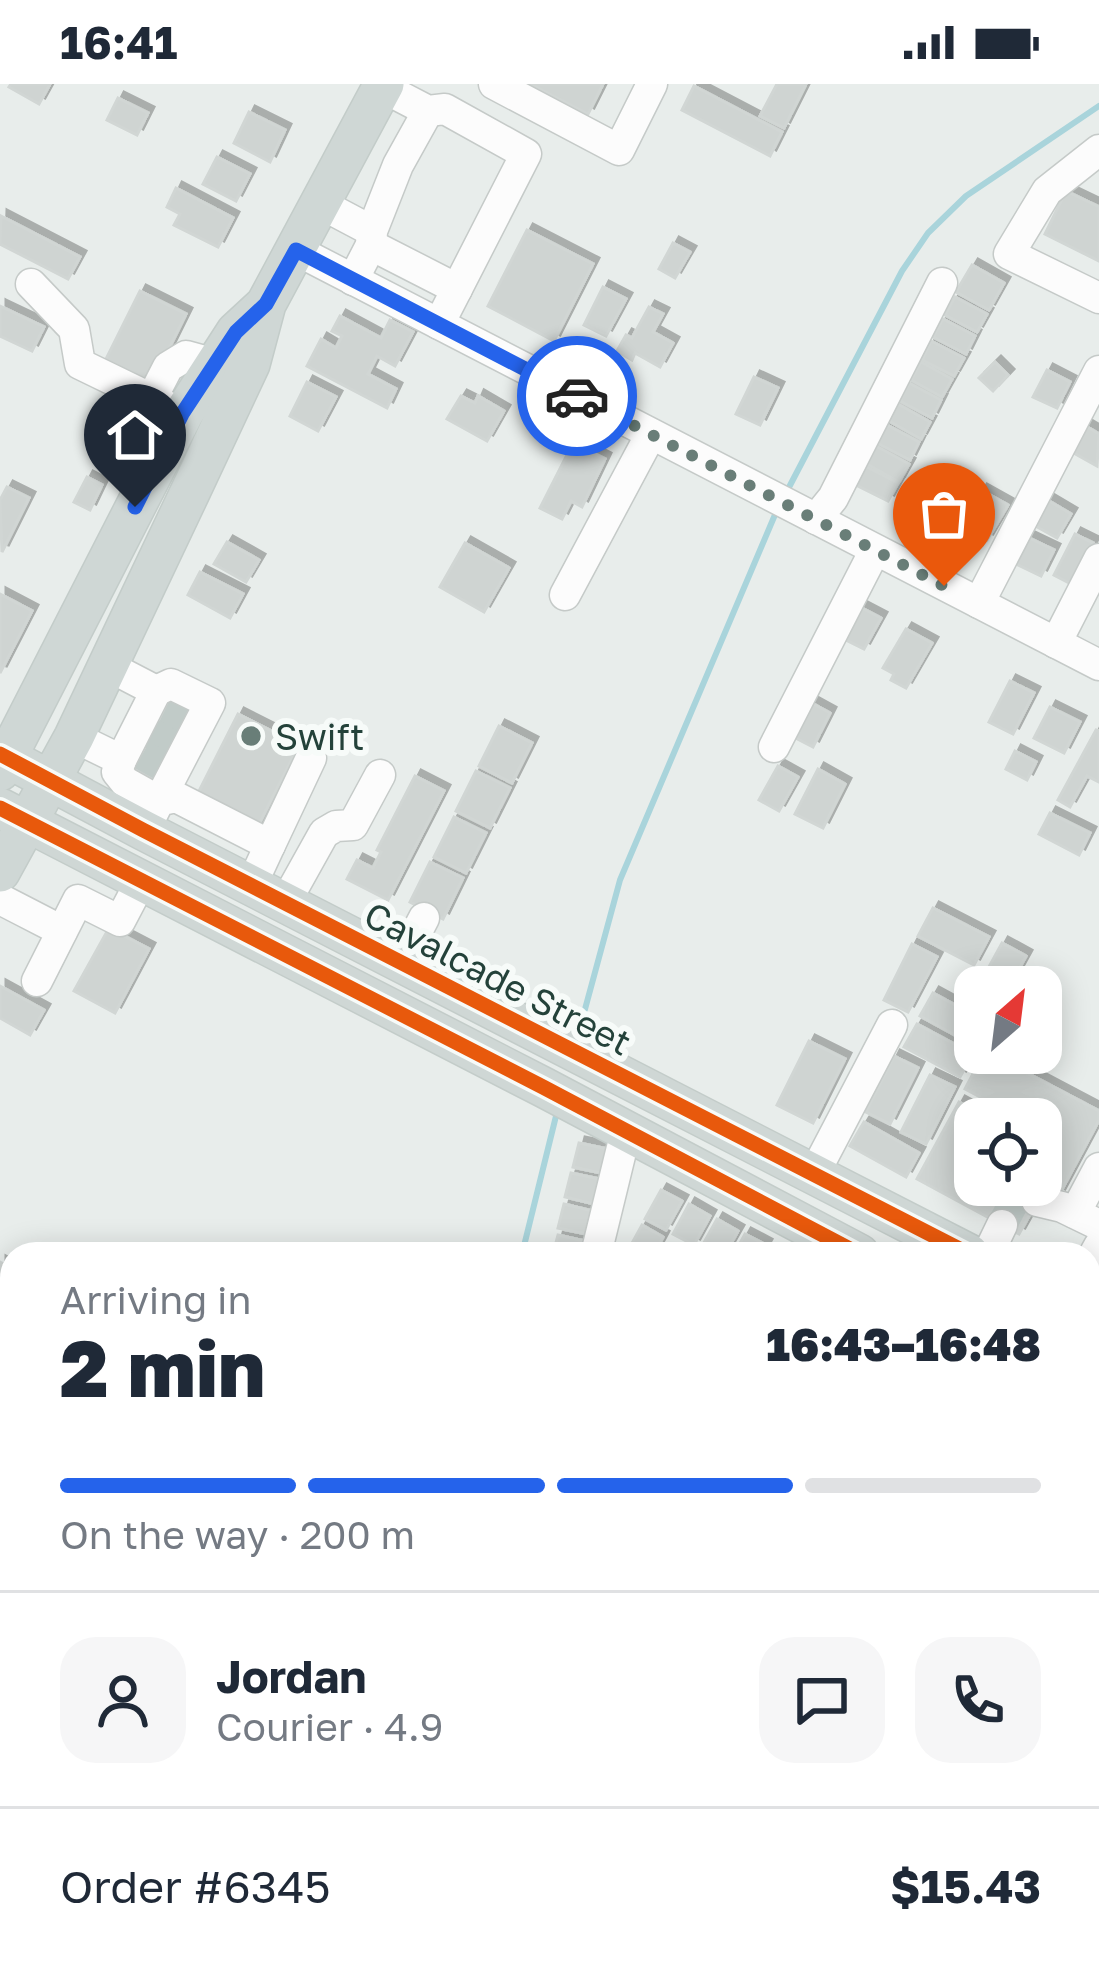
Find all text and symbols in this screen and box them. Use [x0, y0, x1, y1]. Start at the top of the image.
text: 16:41 [60, 15, 177, 69]
courier [517, 336, 637, 456]
icon: car [544, 363, 610, 429]
pin [84, 384, 186, 507]
icon: home [102, 402, 168, 468]
pin [893, 463, 995, 586]
icon: bag [911, 481, 977, 547]
place label: Swift [275, 715, 364, 758]
marker: Swift [238, 723, 264, 749]
street label: Cavalcade Street [358, 892, 638, 1064]
north arrow [954, 966, 1062, 1074]
map controls [954, 966, 1062, 1206]
button: locate [954, 1098, 1062, 1206]
text: Arriving in [60, 1276, 251, 1323]
text: 16:43–16:48 [766, 1317, 1041, 1371]
text: 2 min [60, 1321, 265, 1414]
text: On the way · 200 m [60, 1511, 415, 1558]
button: person [60, 1637, 186, 1763]
button: chat [759, 1637, 885, 1763]
button: phone [915, 1637, 1041, 1763]
text: Jordan [216, 1649, 367, 1703]
text: Courier · 4.9 [216, 1703, 443, 1750]
text: Order #6345 [60, 1859, 331, 1913]
text: $15.43 [890, 1859, 1041, 1913]

